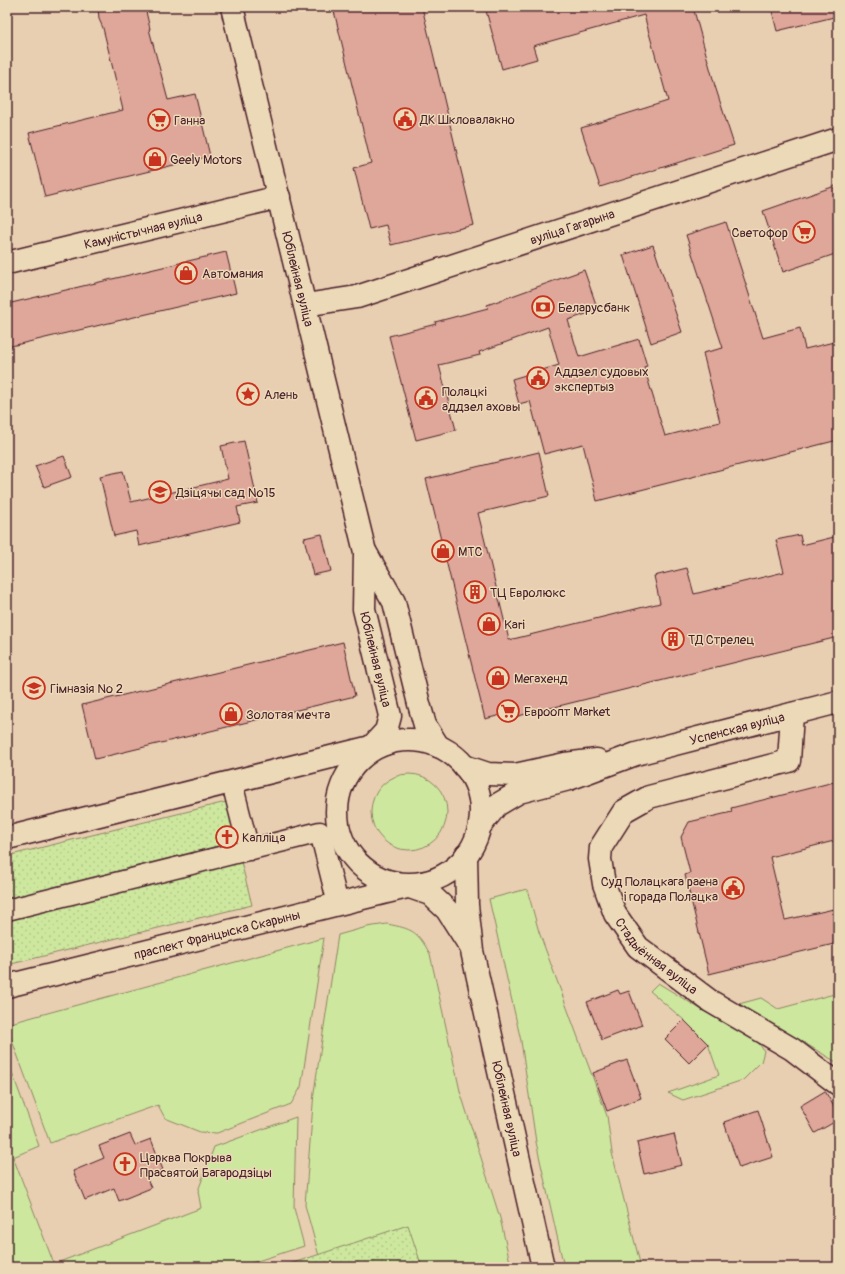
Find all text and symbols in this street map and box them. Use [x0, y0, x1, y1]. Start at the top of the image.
public building icon: ДК Шкловалакно [392, 106, 418, 132]
supermarket icon: Ганна [146, 107, 172, 133]
place label: ДК Шкловалакно [419, 112, 515, 128]
place label: Ганна [174, 113, 205, 129]
shop icon: Geely Motors [142, 146, 168, 172]
place label: Geely Motors [170, 152, 242, 168]
street label: вуліца Гагарына [528, 206, 617, 249]
street label: Камуністычная вуліца [83, 209, 204, 253]
supermarket icon: Светофор [791, 219, 817, 245]
place label: Светофор [731, 225, 788, 241]
street label: Юбілейная вуліца [278, 230, 317, 328]
shop icon: Автомания [173, 260, 199, 286]
place label: Автомания [202, 266, 263, 282]
bank icon: Беларусбанк [530, 294, 556, 320]
place label: Беларусбанк [558, 300, 630, 316]
place label: Аддзел судовых экспертыз [554, 364, 649, 395]
public building icon: Аддзел судовых экспертыз [525, 365, 551, 391]
place icon: Алень [235, 381, 261, 407]
place label: Полацкі аддзел аховы [442, 384, 520, 415]
public building icon: Полацкі аддзел аховы [413, 385, 439, 411]
place label: Алень [264, 387, 298, 403]
school or university icon: Дзіцячы сад №15 [147, 479, 173, 505]
place label: Дзіцячы сад №15 [175, 485, 276, 501]
shop icon: МТС [430, 538, 456, 564]
place label: МТС [458, 544, 483, 560]
building icon: ТЦ Евролюкс [462, 579, 488, 605]
place label: ТЦ Евролюкс [490, 585, 566, 601]
street label: Юбілейная вуліца [356, 611, 395, 709]
shop icon: Kari [476, 611, 502, 637]
place label: Kari [504, 617, 525, 633]
building icon: ТД Стрелец [660, 626, 686, 652]
place label: ТД Стрелец [688, 632, 754, 648]
shop icon: Мегахенд [485, 665, 511, 691]
place label: Мегахенд [514, 671, 568, 687]
school or university icon: Гімназія № 2 [21, 675, 47, 701]
place label: Гімназія № 2 [50, 681, 123, 697]
supermarket icon: Евроопт Market [495, 698, 521, 724]
shop icon: Золотая мечта [218, 701, 244, 727]
place label: Евроопт Market [524, 704, 611, 720]
place label: Золотая мечта [246, 707, 330, 723]
street label: Успенская вуліца [688, 709, 786, 749]
church icon: Капліца [214, 824, 240, 850]
place label: Капліца [242, 830, 286, 846]
place label: Суд Полацкага раена і горада Полацка [601, 874, 718, 905]
public building icon: Суд Полацкага раена і горада Полацка [720, 875, 746, 901]
street label: праспект Францыска Скарыны [132, 907, 302, 963]
street label: Стадыённая вуліца [611, 915, 701, 998]
street label: Юбілейная вуліца [488, 1060, 525, 1158]
place label: Царква Покрыва Прасвятой Багародзіцы [140, 1150, 272, 1181]
church icon: Царква Покрыва Прасвятой Багародзіцы [112, 1151, 138, 1177]

